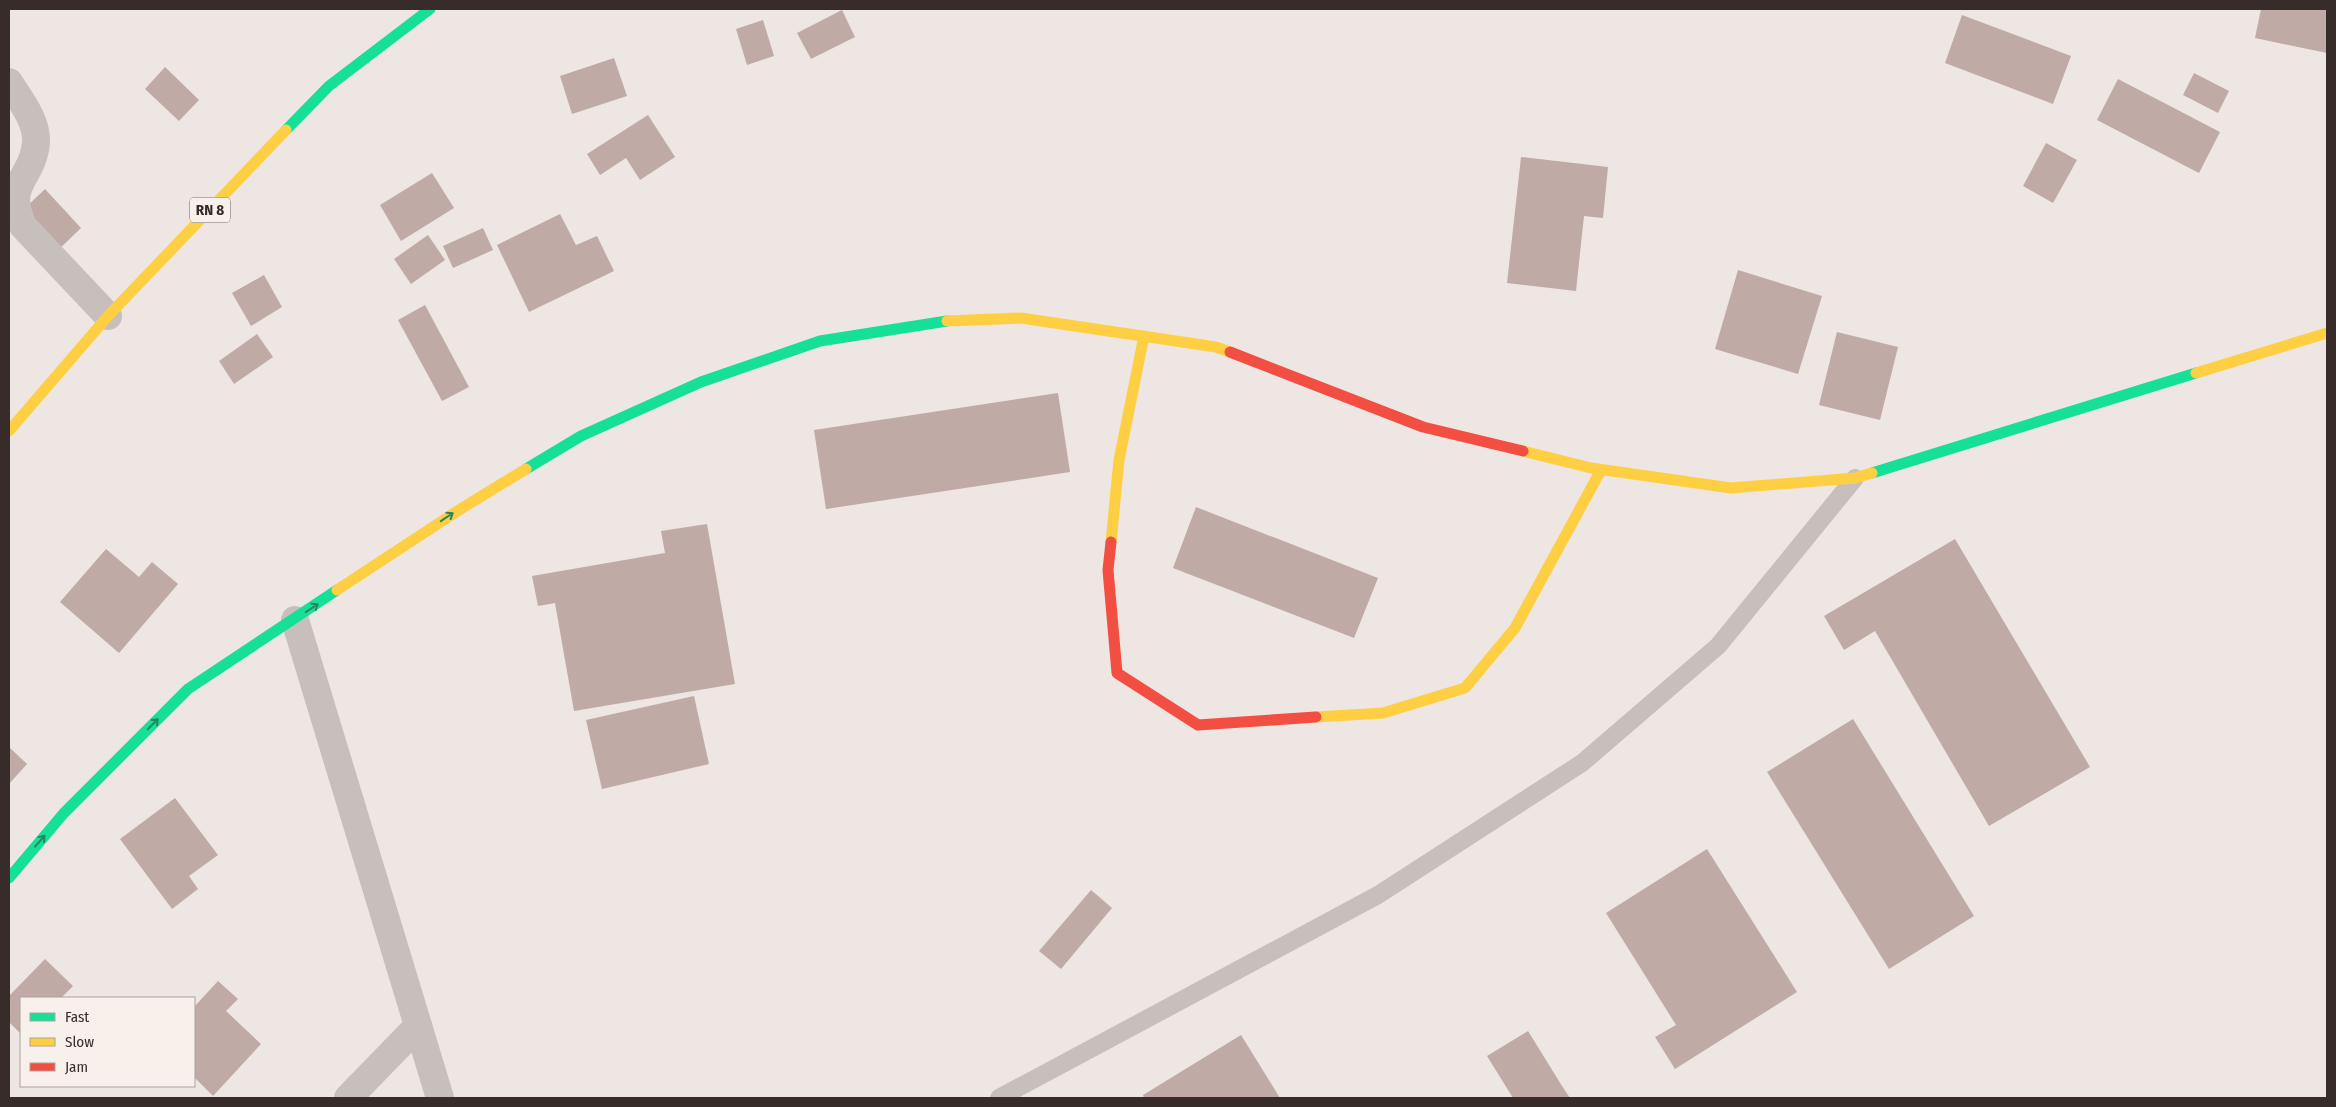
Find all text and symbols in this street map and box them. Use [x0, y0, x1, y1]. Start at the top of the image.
road number: RN 8 [190, 198, 230, 222]
one-way arrow [440, 512, 454, 522]
one-way arrow [305, 603, 319, 613]
one-way arrow [147, 717, 159, 730]
one-way arrow [35, 834, 46, 847]
legend [20, 997, 195, 1087]
text: Fast [65, 1008, 89, 1026]
text: Slow [65, 1033, 94, 1051]
text: Jam [65, 1058, 88, 1076]

